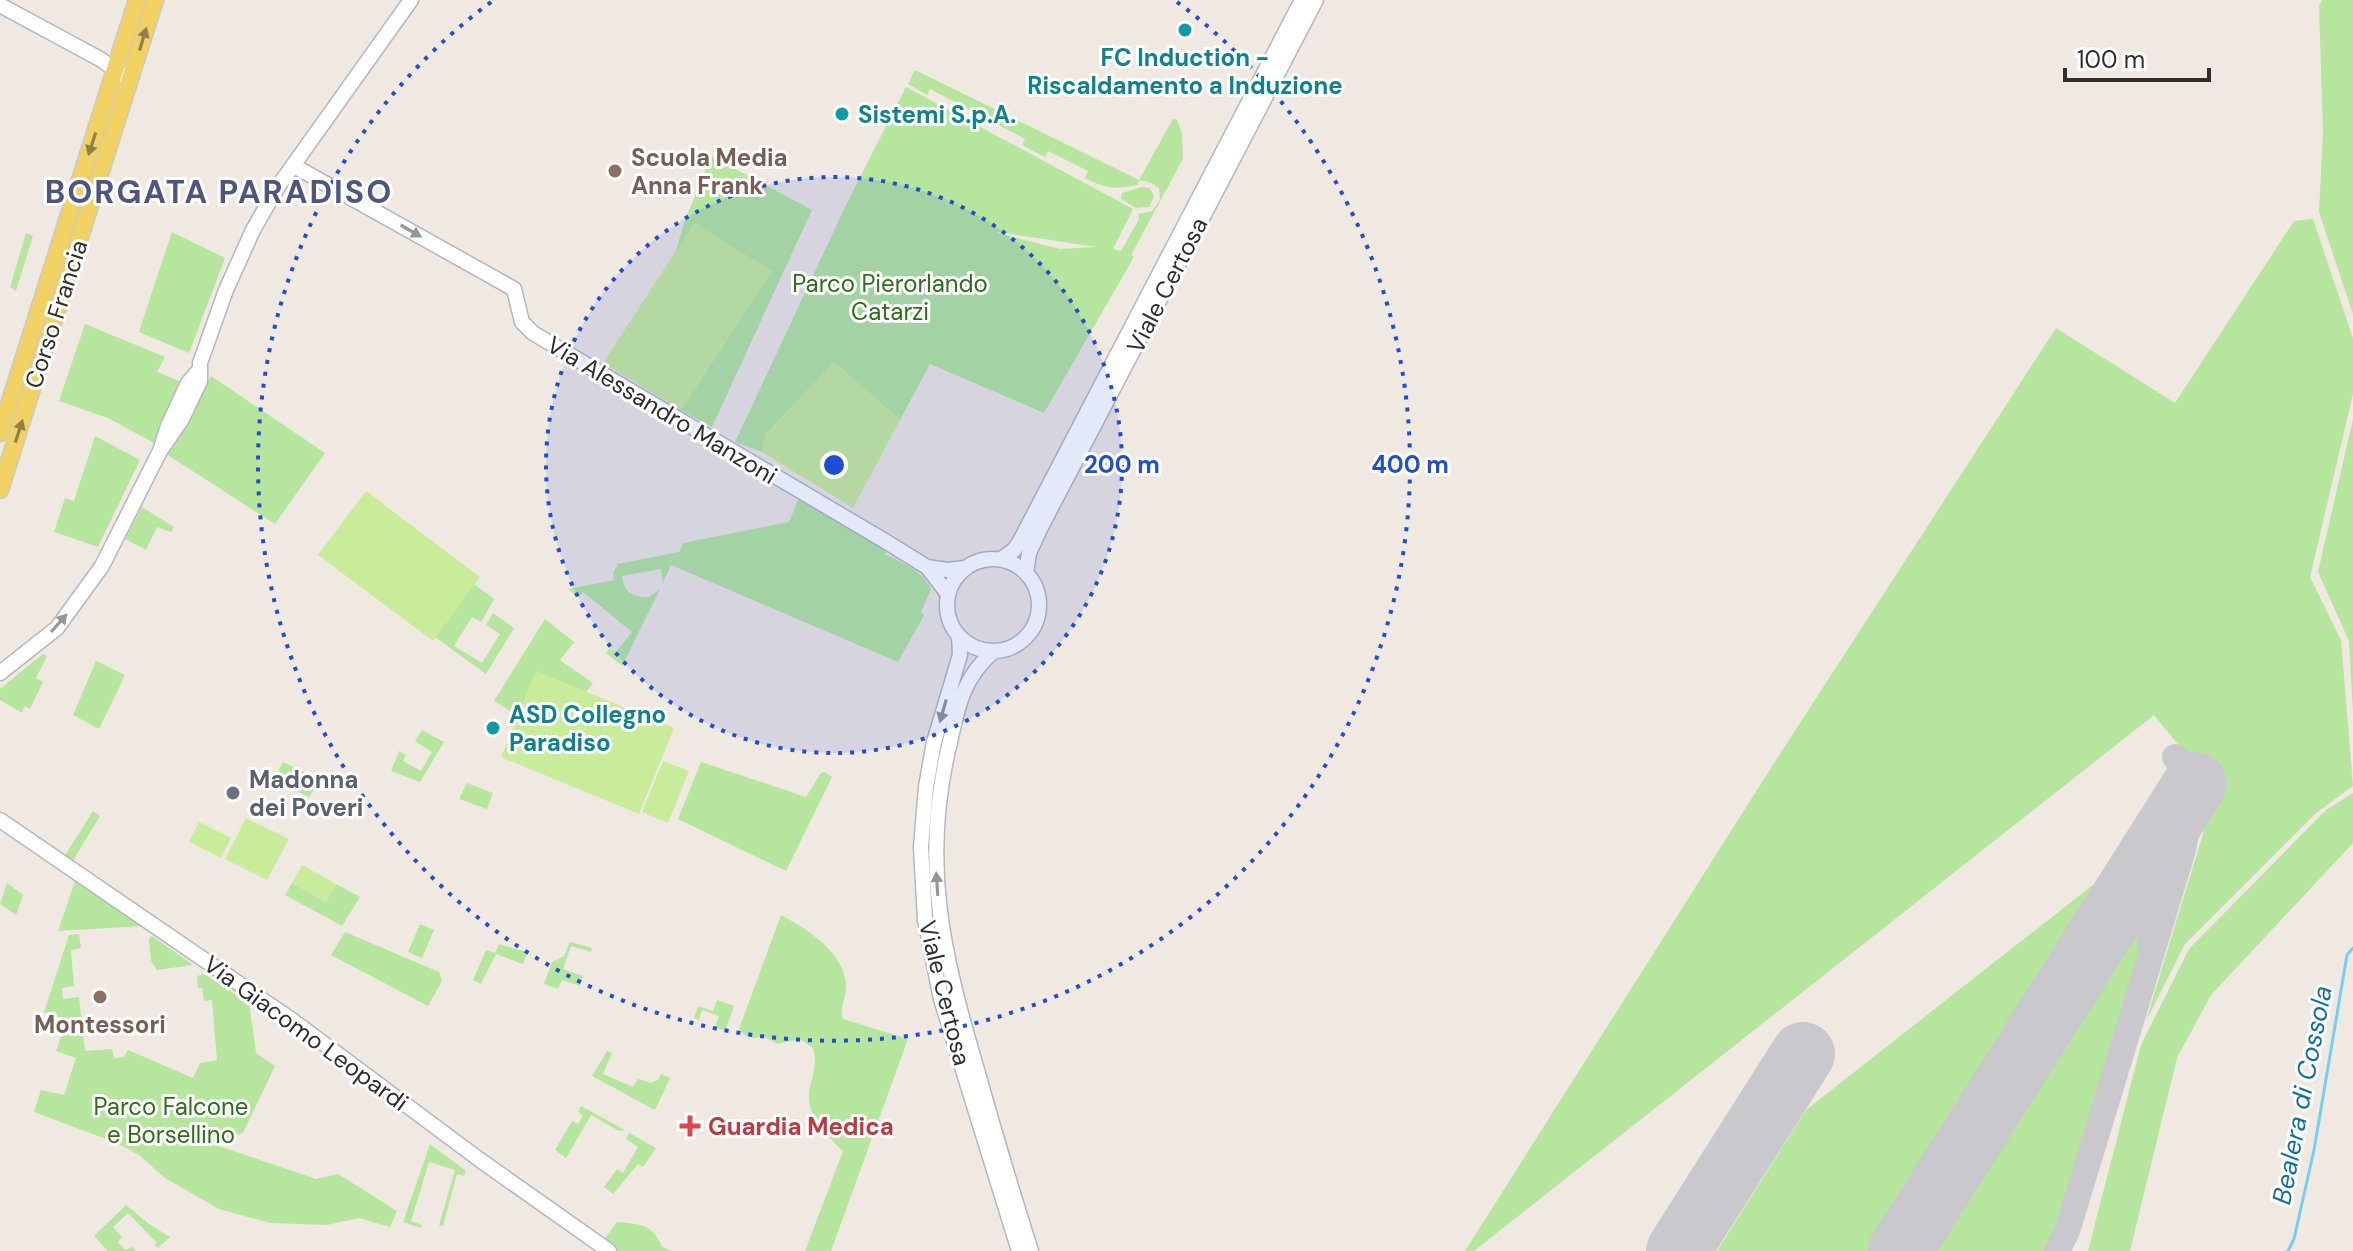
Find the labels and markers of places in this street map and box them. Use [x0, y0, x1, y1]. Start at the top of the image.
marker: FC Induction - Riscaldamento a Induzione [1176, 21, 1194, 39]
place label: FC Induction - Riscaldamento a Induzione [1027, 42, 1343, 101]
place label: Sistemi S.p.A. [858, 99, 1016, 130]
marker: Sistemi S.p.A. [833, 105, 851, 123]
place label: Scuola Media Anna Frank [631, 142, 788, 201]
marker: Scuola Media Anna Frank [606, 162, 624, 180]
centre of rings [820, 451, 848, 479]
place label: ASD Collegno Paradiso [509, 699, 666, 758]
marker: ASD Collegno Paradiso [484, 719, 502, 737]
place label: Madonna dei Poveri [249, 764, 363, 823]
marker: Madonna dei Poveri [224, 784, 242, 802]
marker: Montessori [91, 988, 109, 1006]
place label: Montessori [34, 1009, 166, 1040]
place label: Guardia Medica [708, 1111, 894, 1142]
marker: Guardia Medica [679, 1115, 701, 1137]

